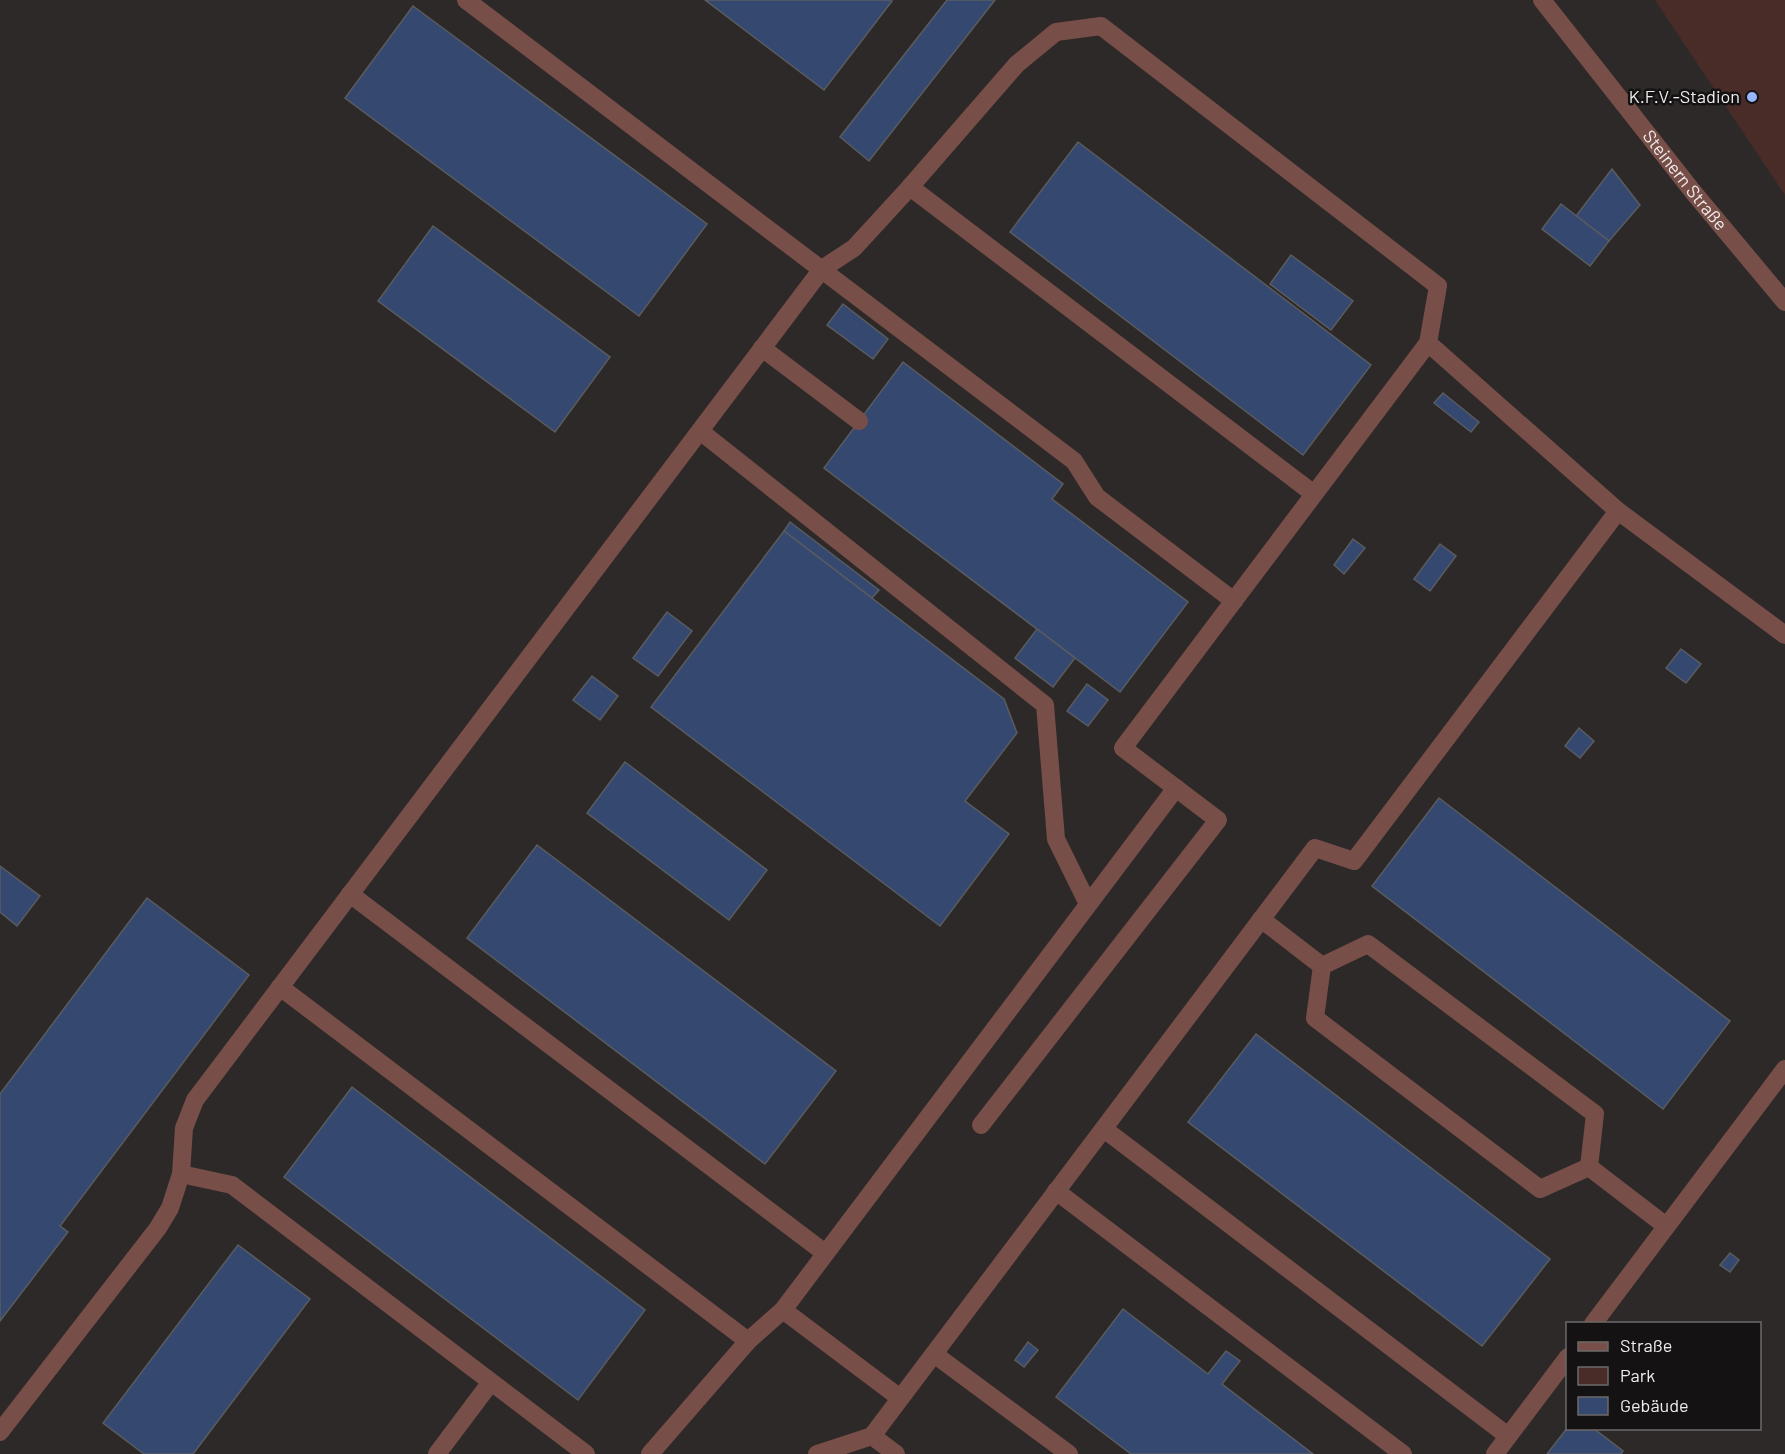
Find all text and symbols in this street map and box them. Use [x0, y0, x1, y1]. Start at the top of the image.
place label: K.F.V.-Stadion [1629, 85, 1740, 107]
marker: K.F.V.-Stadion [1745, 90, 1759, 104]
street label: Steinern Straße [1639, 125, 1732, 234]
legend [1566, 1322, 1761, 1430]
text: Straße [1620, 1334, 1672, 1356]
text: Park [1620, 1364, 1655, 1386]
text: Gebäude [1620, 1394, 1689, 1416]

